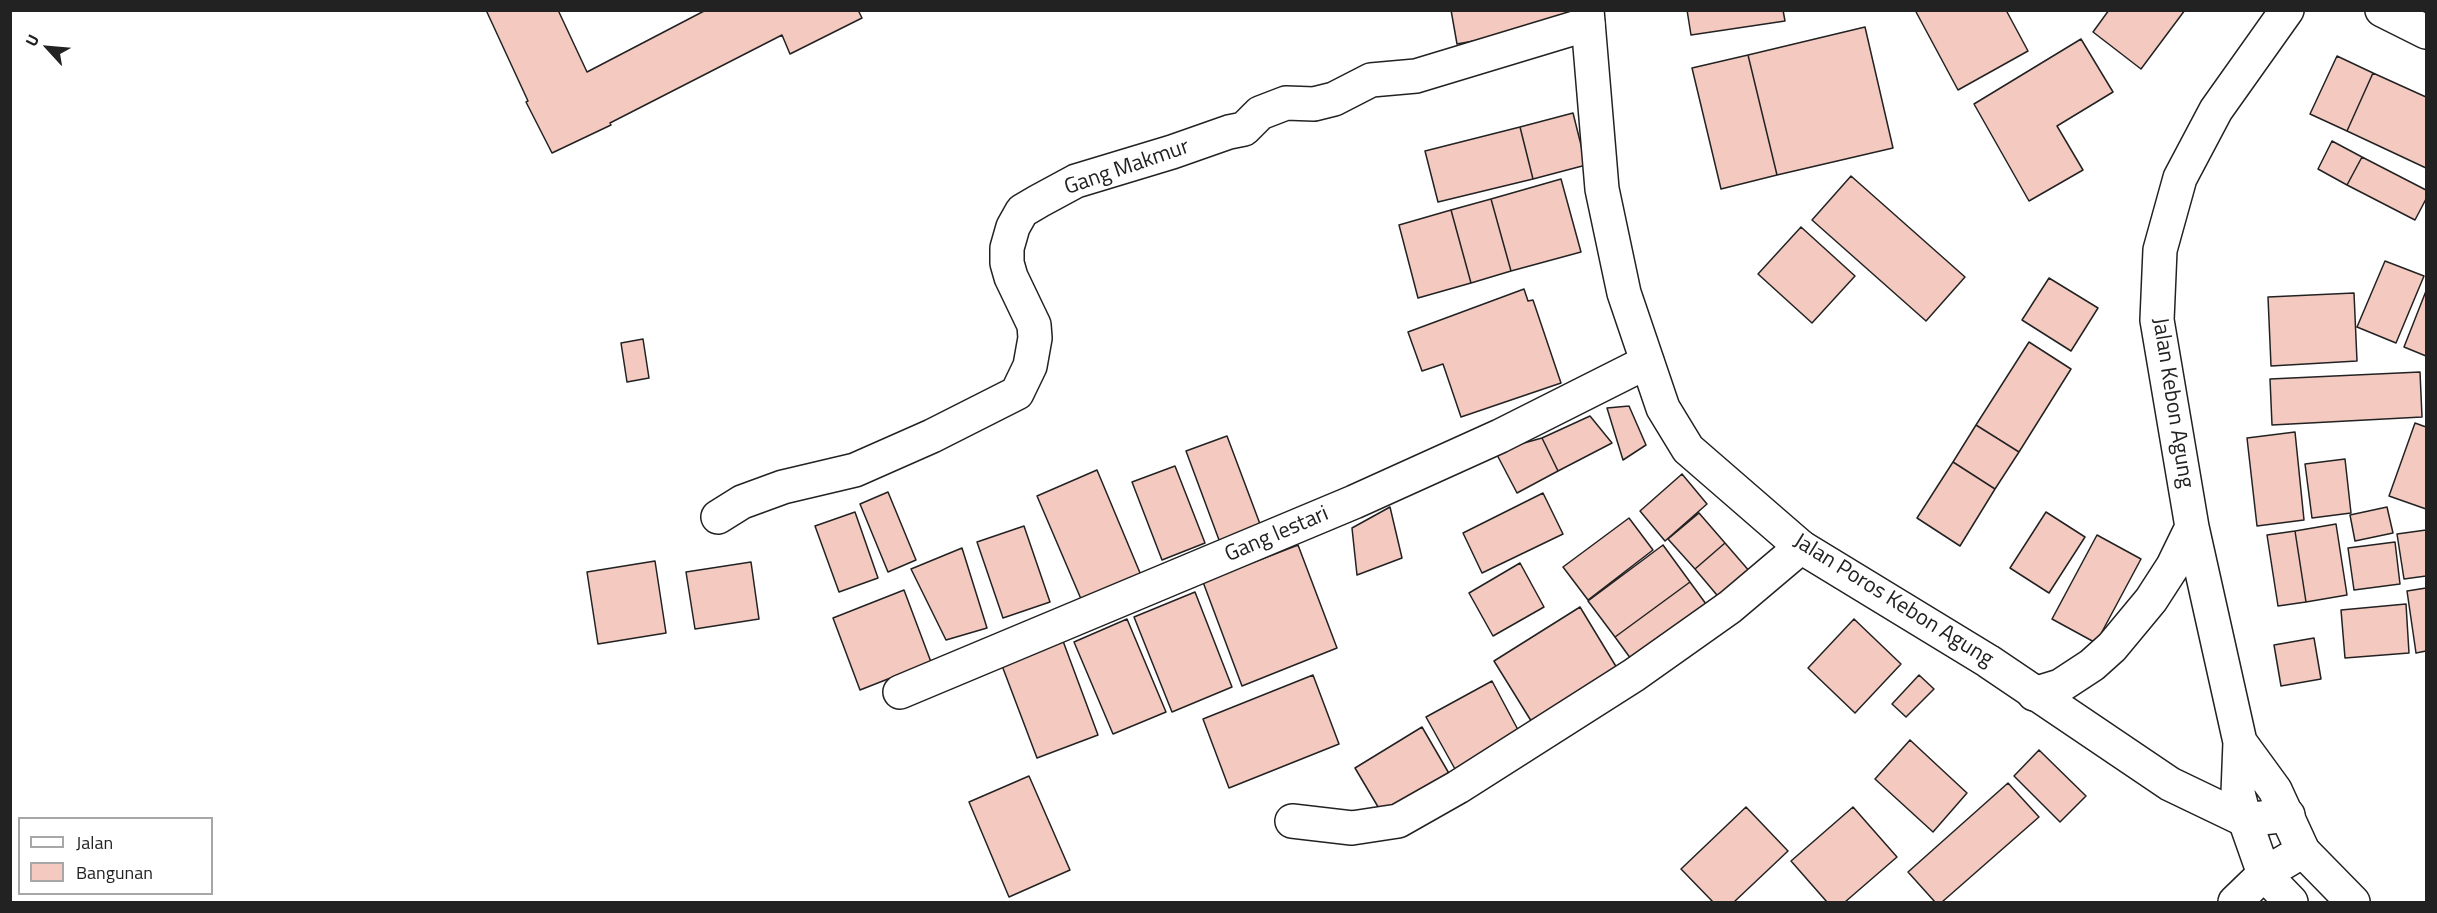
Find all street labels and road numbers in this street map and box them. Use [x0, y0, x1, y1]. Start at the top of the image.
street label: Gang Makmur [1061, 134, 1193, 202]
street label: Jalan Kebon Agung [2145, 316, 2199, 490]
street label: Gang lestari [1221, 501, 1333, 569]
street label: Jalan Poros Kebon Agung [1788, 529, 1998, 673]

